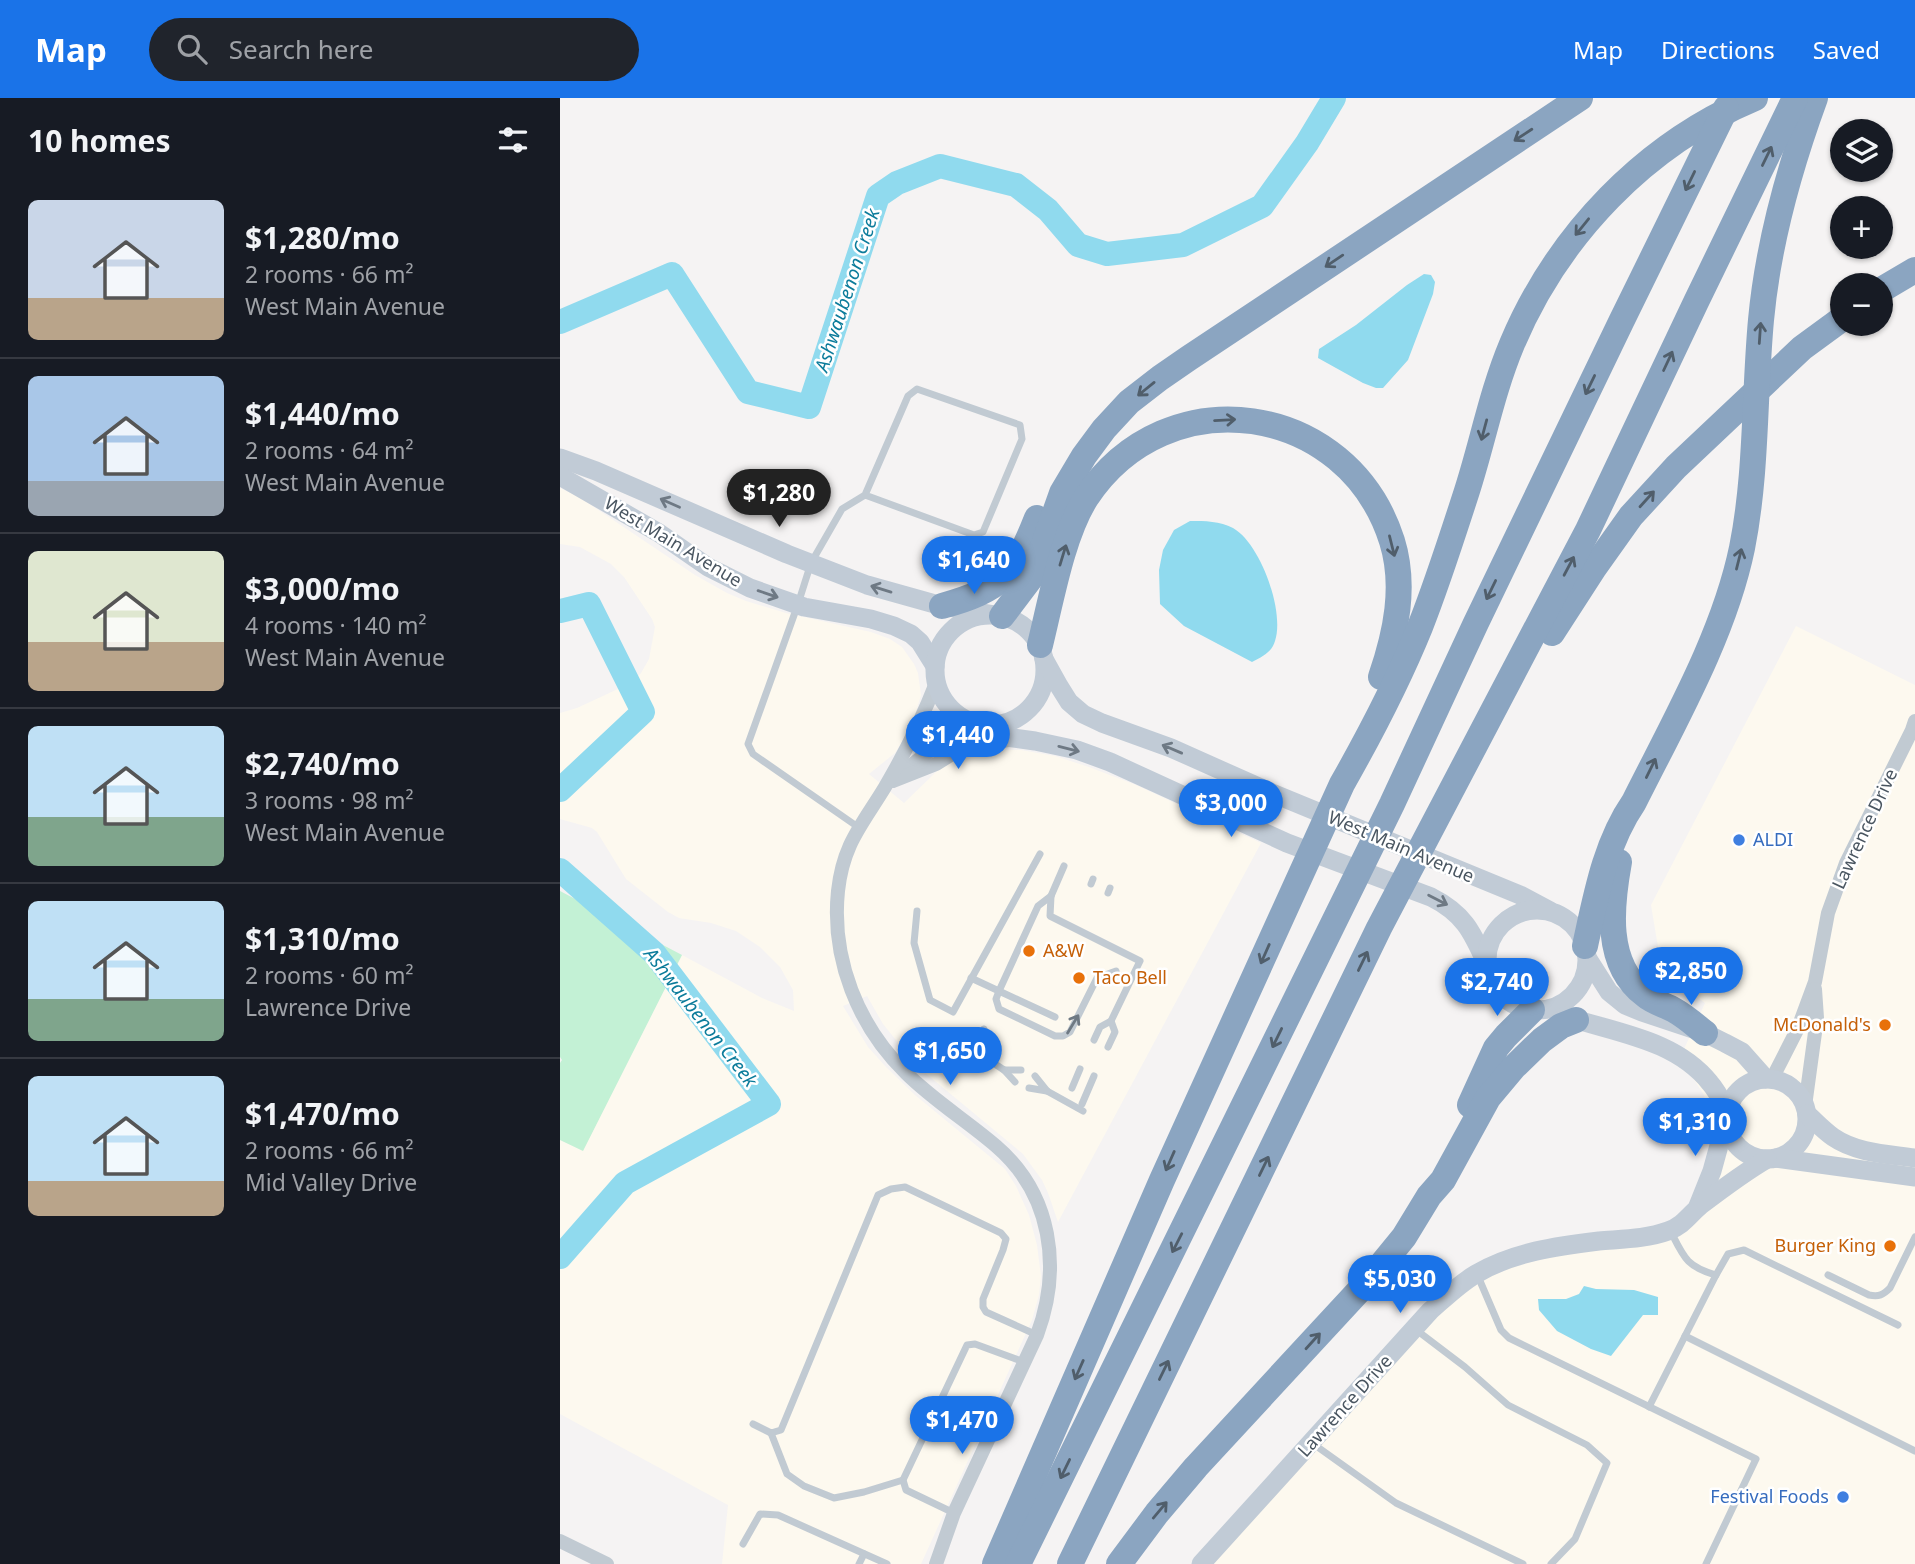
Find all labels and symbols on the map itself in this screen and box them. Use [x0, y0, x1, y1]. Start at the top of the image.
one-way arrow [1514, 128, 1533, 143]
one-way arrow [1760, 146, 1774, 167]
one-way arrow [1683, 170, 1697, 191]
water label: Ashwaubenon Creek [808, 204, 886, 377]
one-way arrow [1575, 217, 1590, 235]
one-way arrow [1325, 254, 1344, 269]
one-way arrow [1754, 322, 1767, 345]
one-way arrow [1662, 351, 1675, 372]
one-way arrow [1583, 374, 1596, 395]
one-way arrow [1137, 382, 1155, 397]
one-way arrow [1213, 413, 1236, 426]
one-way arrow [1477, 418, 1490, 440]
pin: $1,280 [722, 470, 836, 529]
street label: West Main Avenue [600, 491, 747, 592]
one-way arrow [1638, 491, 1655, 508]
one-way arrow [660, 496, 681, 509]
one-way arrow [1386, 535, 1399, 557]
pin: $1,640 [917, 536, 1031, 596]
one-way arrow [1058, 544, 1071, 566]
one-way arrow [1733, 548, 1746, 571]
one-way arrow [1563, 556, 1577, 576]
one-way arrow [1484, 579, 1498, 600]
one-way arrow [870, 582, 892, 594]
one-way arrow [757, 589, 779, 601]
pin: $1,440 [901, 712, 1015, 771]
one-way arrow [1162, 742, 1183, 755]
one-way arrow [1057, 743, 1080, 756]
one-way arrow [1645, 758, 1658, 779]
street label: Lawrence Drive [1826, 765, 1902, 893]
pin: $3,000 [1174, 780, 1288, 839]
street label: West Main Avenue [1325, 804, 1478, 888]
place label: ALDI [1753, 827, 1793, 851]
marker: ALDI [1731, 832, 1747, 848]
one-way arrow [1427, 894, 1448, 908]
place label: A&W [1043, 938, 1084, 962]
water label: Ashwaubenon Creek [637, 940, 764, 1093]
marker: A&W [1021, 943, 1037, 959]
one-way arrow [1258, 943, 1271, 965]
pin: $2,850 [1634, 948, 1748, 1007]
one-way arrow [1356, 951, 1370, 972]
pin: $2,740 [1440, 958, 1554, 1018]
place label: Taco Bell [1093, 965, 1167, 989]
marker: Taco Bell [1071, 970, 1087, 986]
place label: McDonald's [1773, 1012, 1871, 1036]
one-way arrow [1066, 1014, 1080, 1034]
marker: McDonald's [1877, 1017, 1893, 1033]
one-way arrow [1270, 1027, 1283, 1048]
pin: $1,650 [893, 1028, 1007, 1087]
pin: $1,310 [1638, 1098, 1752, 1158]
one-way arrow [1163, 1150, 1176, 1172]
one-way arrow [1257, 1156, 1271, 1177]
one-way arrow [1170, 1232, 1184, 1253]
place label: Burger King [1775, 1233, 1876, 1257]
marker: Burger King [1882, 1238, 1898, 1254]
pin: $5,030 [1343, 1256, 1457, 1315]
one-way arrow [1305, 1332, 1321, 1350]
street label: Lawrence Drive [1292, 1349, 1397, 1462]
one-way arrow [1072, 1358, 1085, 1380]
one-way arrow [1157, 1360, 1171, 1381]
pin: $1,470 [905, 1396, 1019, 1456]
one-way arrow [1058, 1458, 1072, 1479]
place label: Festival Foods [1710, 1484, 1829, 1508]
marker: Festival Foods [1835, 1489, 1851, 1505]
one-way arrow [1152, 1501, 1168, 1519]

